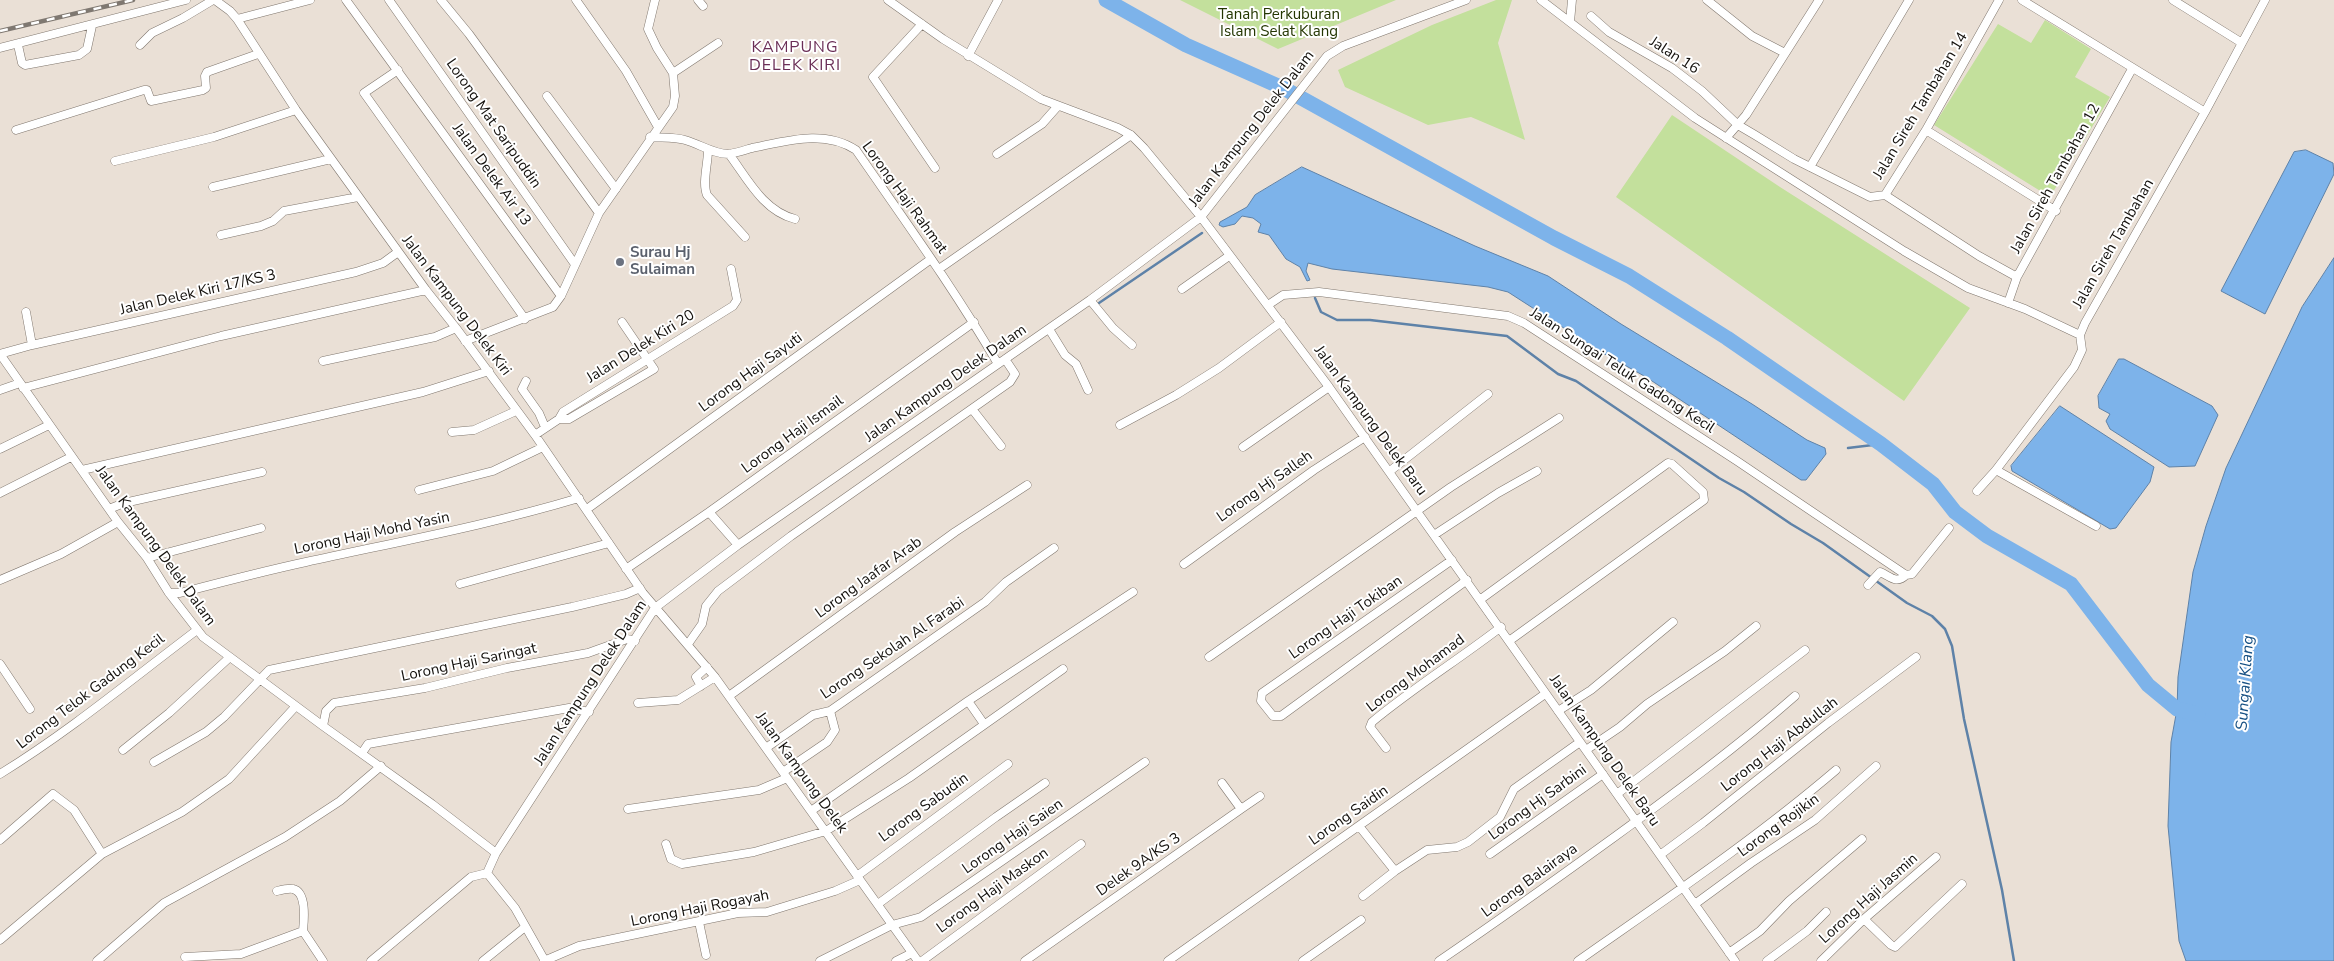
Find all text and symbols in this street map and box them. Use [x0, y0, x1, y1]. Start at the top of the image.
park label: Tanah Perkuburan Islam Selat Klang [1218, 6, 1340, 41]
street label: Jalan Sireh Tambahan 14 [1870, 29, 1972, 183]
street label: Jalan 16 [1646, 33, 1702, 79]
district label: KAMPUNG DELEK KIRI [748, 38, 842, 76]
street label: Jalan Kampung Delek Dalam [1185, 47, 1319, 211]
street label: Lorong Mat Saripuddin [442, 56, 544, 192]
street label: Jalan Sireh Tambahan 12 [2007, 101, 2105, 257]
street label: Jalan Delek Air 13 [448, 120, 534, 230]
street label: Lorong Haji Rahmat [857, 139, 951, 257]
street label: Jalan Sireh Tambahan [2070, 176, 2158, 312]
street label: Jalan Kampung Delek Kiri [397, 232, 515, 380]
place label: Surau Hj Sulaiman [630, 244, 695, 279]
marker: Surau Hj Sulaiman [614, 256, 626, 268]
street label: Jalan Delek Kiri 17/KS 3 [118, 266, 278, 320]
street label: Jalan Sungai Teluk Gadong Kecil [1526, 304, 1718, 438]
street label: Jalan Delek Kiri 20 [584, 307, 698, 387]
street label: Jalan Kampung Delek Dalam [862, 321, 1030, 447]
street label: Lorong Haji Sayuti [696, 329, 806, 417]
street label: Jalan Kampung Delek Baru [1310, 343, 1430, 499]
street label: Lorong Haji Ismail [739, 392, 847, 478]
street label: Lorong Hj Salleh [1214, 447, 1316, 527]
street label: Jalan Kampung Delek Dalam [91, 463, 219, 629]
street label: Lorong Haji Mohd Yasin [293, 509, 451, 559]
street label: Lorong Jaafar Arab [812, 533, 926, 623]
street label: Lorong Haji Tokiban [1286, 572, 1406, 664]
street label: Lorong Sekolah Al Farabi [818, 594, 968, 704]
street label: Jalan Kampung Delek Dalam [531, 597, 651, 769]
street label: Lorong Telok Gadung Kecil [14, 631, 168, 753]
street label: Lorong Mohamad [1363, 631, 1469, 717]
water label: Sungai Klang [2233, 635, 2259, 731]
street label: Lorong Haji Saringat [400, 640, 538, 686]
street label: Jalan Kampung Delek Baru [1545, 672, 1663, 830]
street label: Lorong Haji Abdullah [1718, 694, 1842, 796]
street label: Jalan Kampung Delek [751, 709, 851, 837]
street label: Lorong Hj Sarbini [1485, 761, 1591, 845]
street label: Lorong Sabudin [876, 769, 972, 847]
street label: Lorong Saidin [1306, 782, 1392, 850]
street label: Lorong Rojikin [1735, 791, 1823, 861]
street label: Lorong Haji Saien [959, 796, 1067, 878]
street label: Delek 9A/KS 3 [1093, 829, 1185, 901]
street label: Lorong Balairaya [1479, 840, 1581, 922]
street label: Lorong Haji Maskon [934, 844, 1052, 938]
street label: Lorong Haji Jasmin [1816, 850, 1922, 948]
street label: Lorong Haji Rogayah [629, 887, 771, 931]

